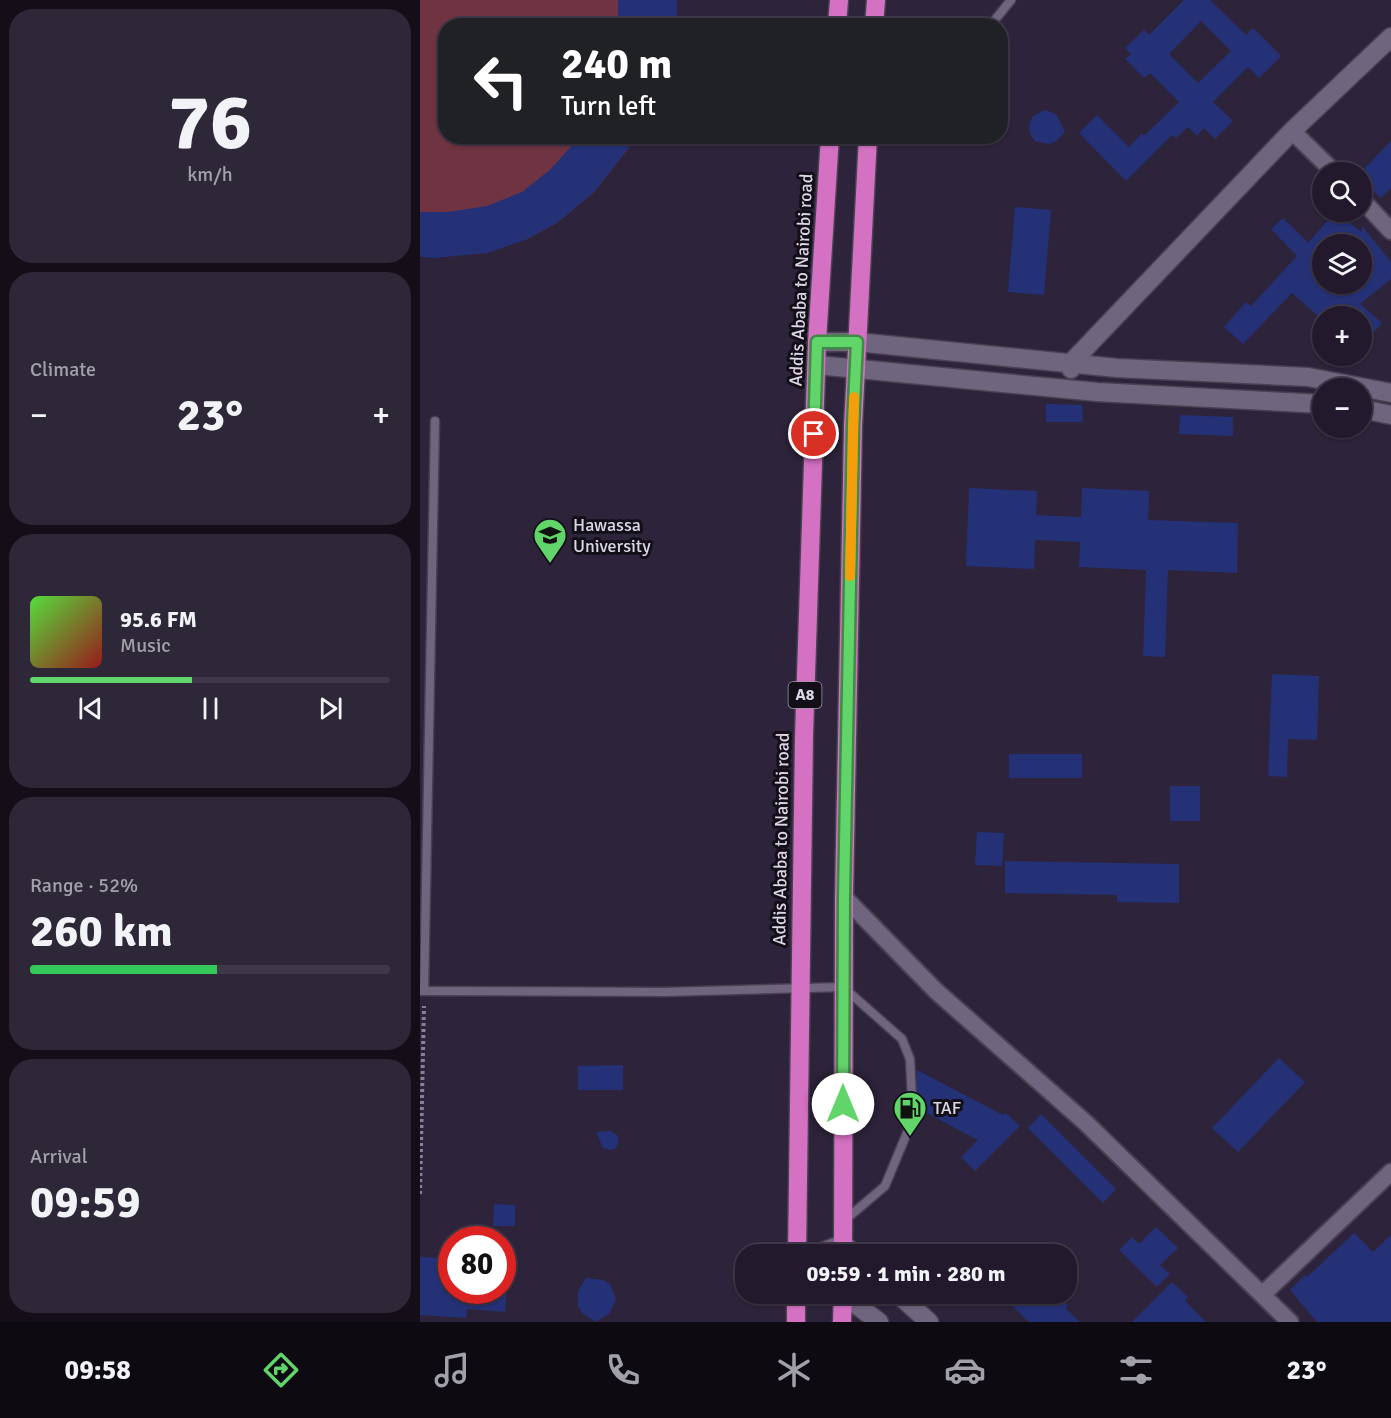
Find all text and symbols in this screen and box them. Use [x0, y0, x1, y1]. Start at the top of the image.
text: 240 m [561, 39, 672, 90]
icon: left [462, 42, 540, 120]
text: 76 [168, 75, 252, 171]
text: Turn left [561, 90, 656, 123]
text: km/h [187, 162, 233, 187]
map controls [1312, 162, 1372, 438]
button: search [1312, 162, 1372, 222]
street label: Addis Ababa to Nairobi road [784, 173, 818, 387]
button: layers [1312, 234, 1372, 294]
button: + [1312, 306, 1372, 366]
text: Climate [30, 357, 96, 382]
button: − [1312, 378, 1372, 438]
text: 23° [177, 388, 243, 443]
text: − [30, 395, 48, 436]
text: + [372, 395, 390, 436]
pin [788, 408, 839, 459]
icon: arrive [797, 417, 830, 450]
place label: Hawassa University [573, 514, 651, 557]
school or university icon: Hawassa University [532, 517, 568, 564]
text: 95.6 FM [120, 606, 197, 633]
text: Music [120, 633, 171, 658]
road number: A8 [788, 682, 822, 708]
icon: previous [74, 692, 107, 725]
icon: pause [194, 692, 227, 725]
icon: next [314, 692, 347, 725]
street label: Addis Ababa to Nairobi road [768, 732, 794, 946]
text: Range · 52% [30, 873, 138, 898]
text: 260 km [30, 904, 173, 959]
position arrow [811, 1072, 875, 1136]
fuel station icon: TAF [892, 1090, 928, 1137]
place label: TAF [933, 1097, 961, 1119]
text: Arrival [30, 1144, 88, 1169]
text: 09:59 [30, 1175, 140, 1230]
speed limit sign: 80 [438, 1226, 516, 1304]
text: 09:59 · 1 min · 280 m [806, 1260, 1006, 1287]
icon: directions [260, 1349, 302, 1391]
icon: music [431, 1349, 473, 1391]
icon: phone [602, 1349, 644, 1391]
icon: climate [773, 1349, 815, 1391]
icon: car [944, 1349, 986, 1391]
icon: filters [1115, 1349, 1157, 1391]
text: 09:58 [65, 1354, 131, 1387]
text: 23° [1286, 1354, 1326, 1387]

